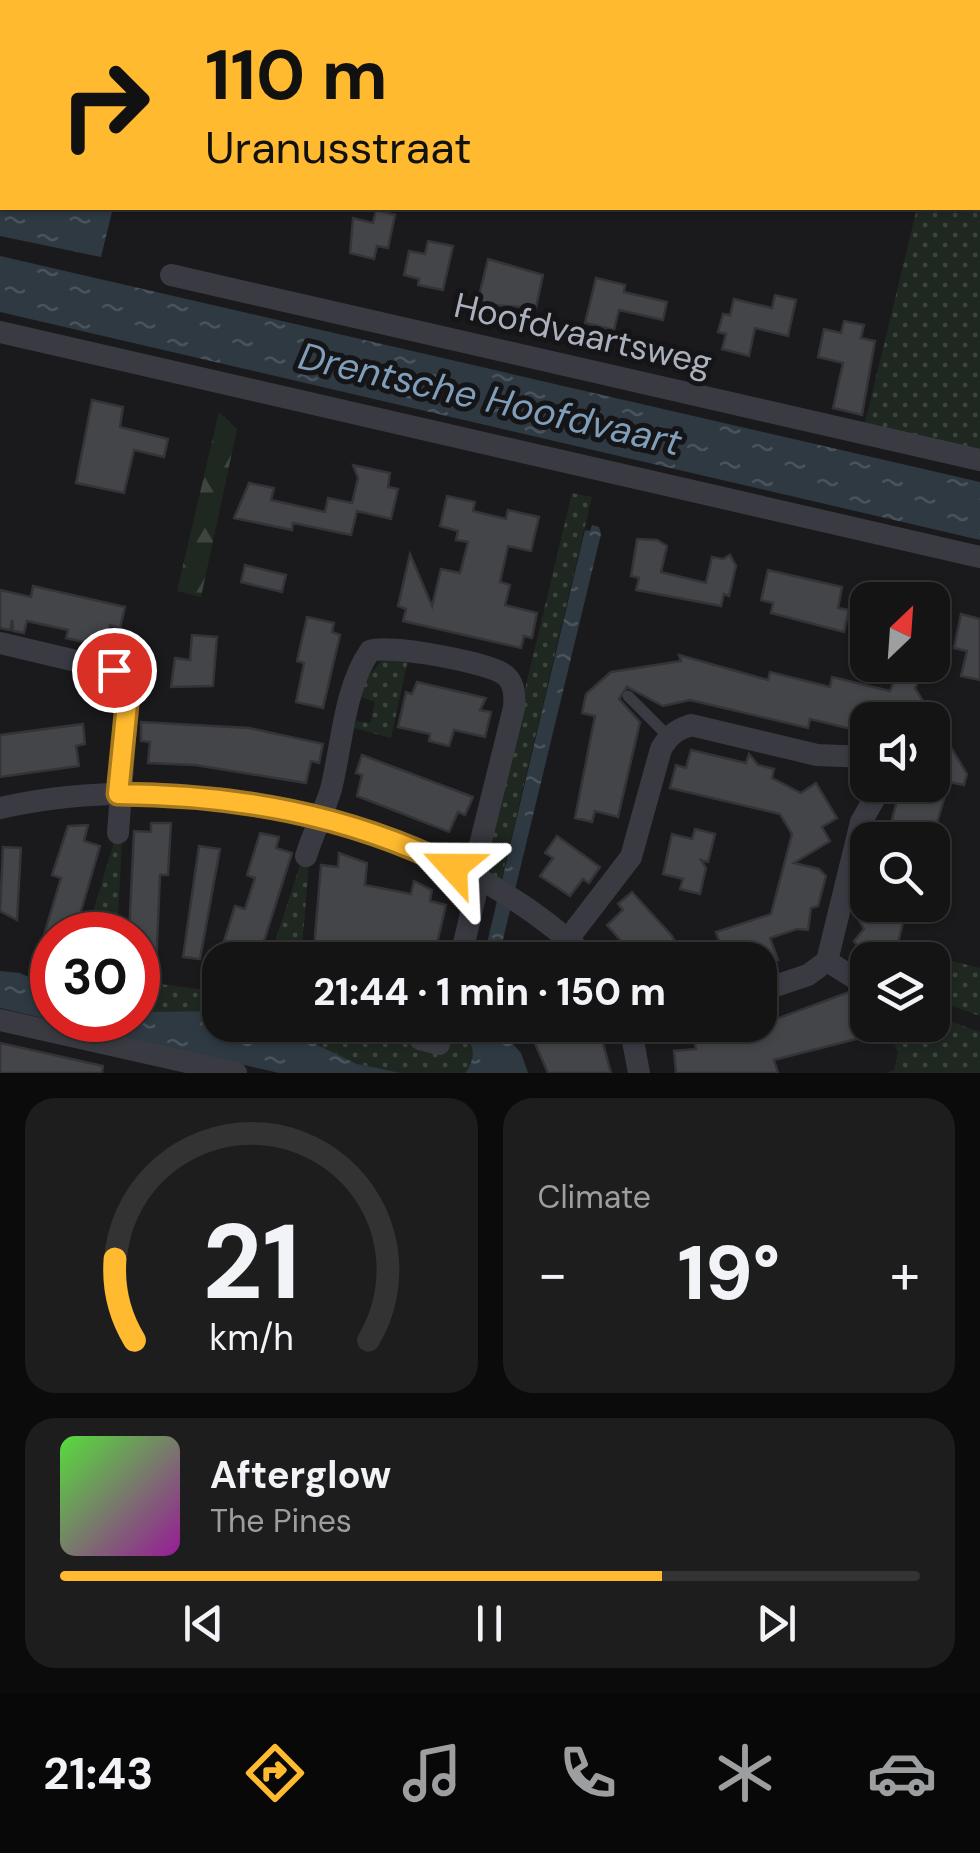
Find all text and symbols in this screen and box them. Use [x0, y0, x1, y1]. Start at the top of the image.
text: 110 m [205, 30, 388, 121]
icon: right [40, 40, 170, 170]
text: Uranusstraat [205, 118, 472, 177]
street label: Hoofdvaartsweg [450, 282, 716, 386]
water label: Drentsche Hoofdvaart [294, 331, 687, 467]
north arrow [850, 582, 950, 682]
map controls [850, 582, 950, 1042]
pin [72, 628, 157, 713]
icon: arrive [87, 643, 142, 698]
button: sound [850, 702, 950, 802]
position arrow [401, 815, 505, 919]
button: search [850, 822, 950, 922]
speed limit sign: 30 [30, 912, 160, 1042]
button: layers [850, 942, 950, 1042]
text: 21:44 · 1 min · 150 m [313, 967, 666, 1017]
text: Climate [538, 1176, 651, 1218]
text: 21 [202, 1195, 300, 1330]
text: 19° [677, 1225, 780, 1322]
text: − [538, 1238, 568, 1310]
text: + [890, 1238, 920, 1310]
text: km/h [209, 1315, 293, 1361]
text: Afterglow [210, 1450, 391, 1500]
text: The Pines [210, 1500, 352, 1542]
icon: previous [176, 1596, 231, 1651]
icon: pause [462, 1596, 517, 1651]
icon: next [749, 1596, 804, 1651]
icon: directions [240, 1738, 310, 1808]
icon: music [397, 1738, 467, 1808]
icon: phone [553, 1738, 623, 1808]
icon: climate [710, 1738, 780, 1808]
icon: car [867, 1738, 937, 1808]
text: 21:43 [43, 1744, 153, 1803]

